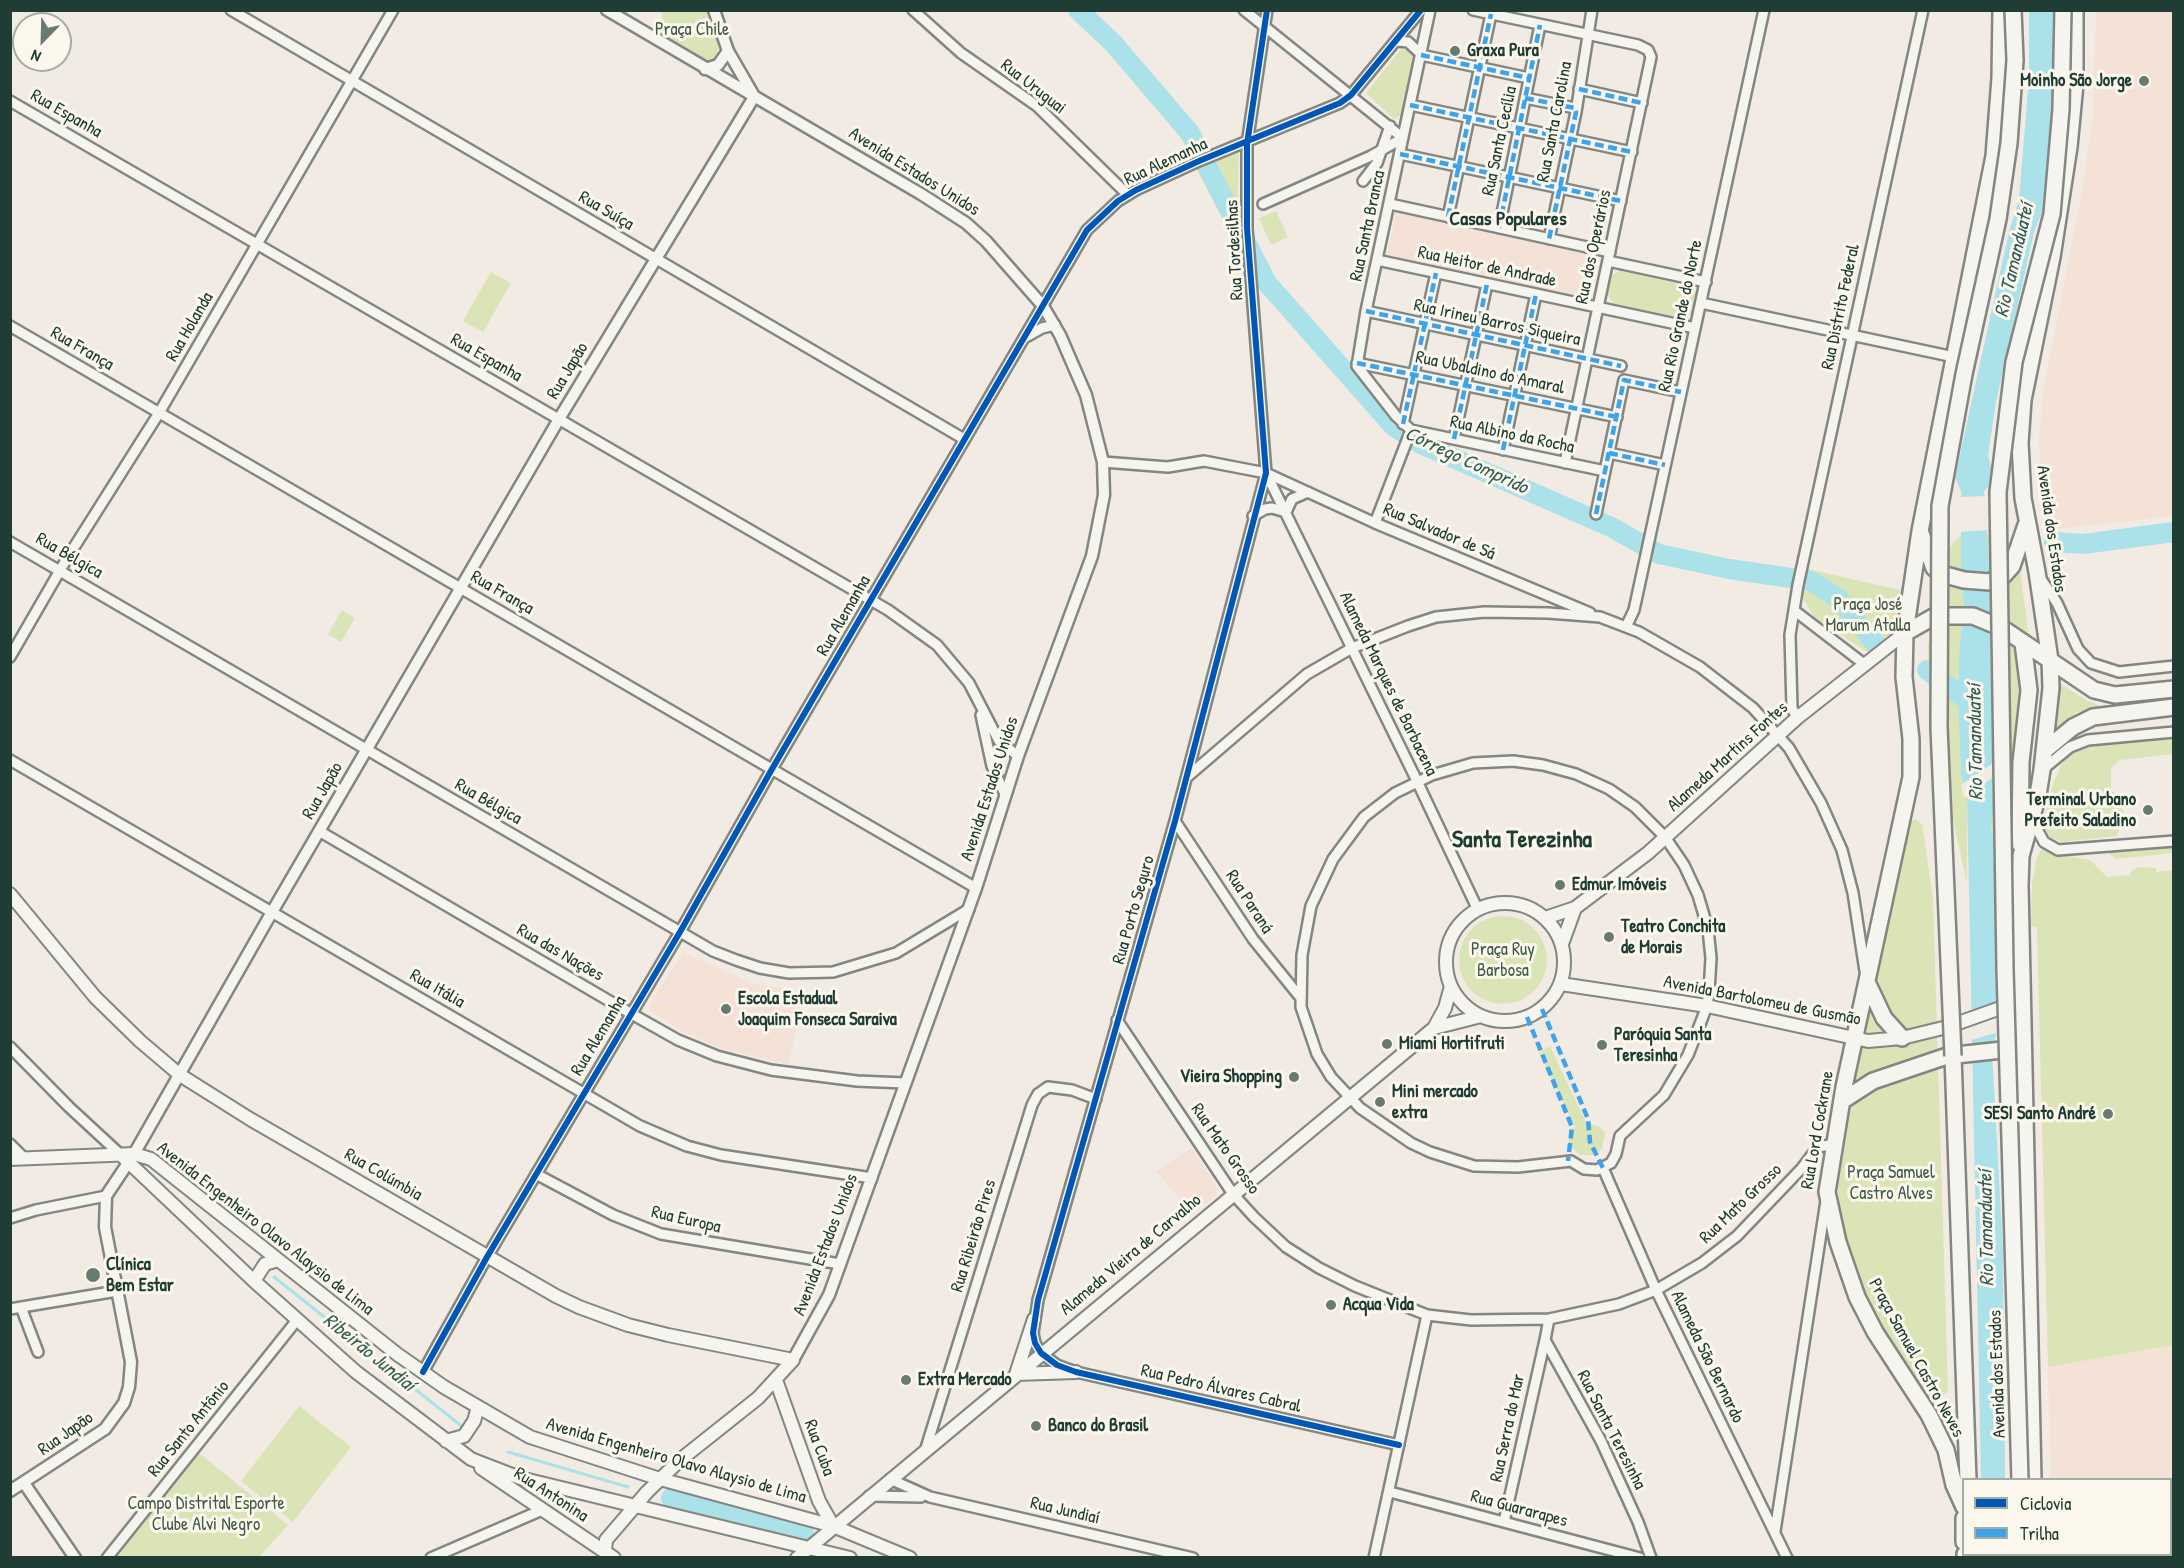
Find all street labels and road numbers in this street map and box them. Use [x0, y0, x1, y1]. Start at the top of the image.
street label: Rua Uruguai [996, 55, 1070, 119]
street label: Rua Santa Carolina [1533, 60, 1577, 184]
street label: Rua Santa Cecília [1478, 84, 1522, 198]
street label: Rua Espanha [26, 85, 106, 143]
street label: Avenida Estados Unidos [845, 123, 983, 221]
street label: Rua Alemanha [1121, 133, 1211, 191]
street label: Rua Santa Branca [1346, 169, 1390, 283]
street label: Rua Suíça [575, 187, 637, 235]
street label: Rua dos Operários [1571, 188, 1617, 306]
street label: Rua Tordesilhas [1222, 199, 1248, 301]
street label: Rua Rio Grande do Norte [1654, 238, 1708, 394]
street label: Rua Heitor de Andrade [1416, 242, 1558, 292]
street label: Rua Distrito Federal [1817, 242, 1865, 372]
street label: Rua Holanda [162, 289, 218, 365]
street label: Rua Irineu Barros Siqueira [1412, 295, 1582, 351]
street label: Rua França [47, 322, 117, 376]
street label: Rua Espanha [446, 329, 526, 387]
street label: Rua Japão [543, 339, 593, 403]
street label: Rua Ubaldino do Amaral [1414, 347, 1566, 399]
street label: Rua Albino da Rocha [1448, 411, 1576, 459]
street label: Avenida dos Estados [2031, 464, 2071, 594]
street label: Rua Salvador de Sá [1380, 499, 1498, 565]
street label: Rua Bélgica [32, 528, 106, 584]
street label: Rua França [467, 566, 537, 620]
street label: Rua Alemanha [812, 572, 876, 660]
street label: Alameda Marques de Barbacena [1334, 589, 1442, 779]
street label: Alameda Martins Fontes [1663, 697, 1793, 817]
street label: Avenida Estados Unidos [957, 714, 1023, 864]
street label: Rua Japão [298, 759, 348, 823]
street label: Rua Bélgica [451, 774, 525, 830]
street label: Rua Porto Seguro [1108, 853, 1160, 967]
street label: Rua Paraná [1220, 866, 1278, 938]
street label: Rua das Nações [513, 919, 607, 987]
street label: Rua Itália [406, 965, 468, 1013]
street label: Avenida Bartolomeu de Gusmão [1662, 971, 1862, 1031]
street label: Rua Alemanha [567, 992, 631, 1080]
street label: Rua Lord Cockrane [1797, 1069, 1839, 1191]
street label: Rua Mato Grosso [1186, 1099, 1264, 1199]
street label: Avenida Engenheiro Olavo Alaysio de Lima [152, 1138, 378, 1320]
street label: Rua Colúmbia [340, 1144, 426, 1206]
street label: Rua Mato Grosso [1695, 1159, 1787, 1249]
street label: Avenida Estados Unidos [789, 1171, 863, 1319]
street label: Rua Ribeirão Pires [947, 1177, 1001, 1295]
street label: Alameda Vieira de Carvalho [1056, 1190, 1206, 1320]
street label: Rua Europa [649, 1202, 723, 1238]
street label: Praça Samuel Castro Neves [1863, 1275, 1969, 1441]
street label: Alameda São Bernardo [1666, 1287, 1748, 1427]
street label: Avenida dos Estados [1985, 1310, 2011, 1438]
street label: Rua Pedro Álvares Cabral [1139, 1360, 1303, 1418]
street label: Rua Santa Teresinha [1572, 1367, 1650, 1493]
street label: Rua Serra do Mar [1486, 1372, 1530, 1484]
street label: Rua Santo Antônio [144, 1377, 234, 1481]
street label: Rua Japão [34, 1407, 98, 1461]
street label: Avenida Engenheiro Olavo Alaysio de Lima [544, 1413, 808, 1509]
street label: Rua Cuba [799, 1417, 839, 1479]
street label: Rua Antonina [510, 1463, 592, 1527]
street label: Rua Guararapes [1468, 1486, 1570, 1532]
street label: Rua Jundiaí [1028, 1493, 1102, 1529]

